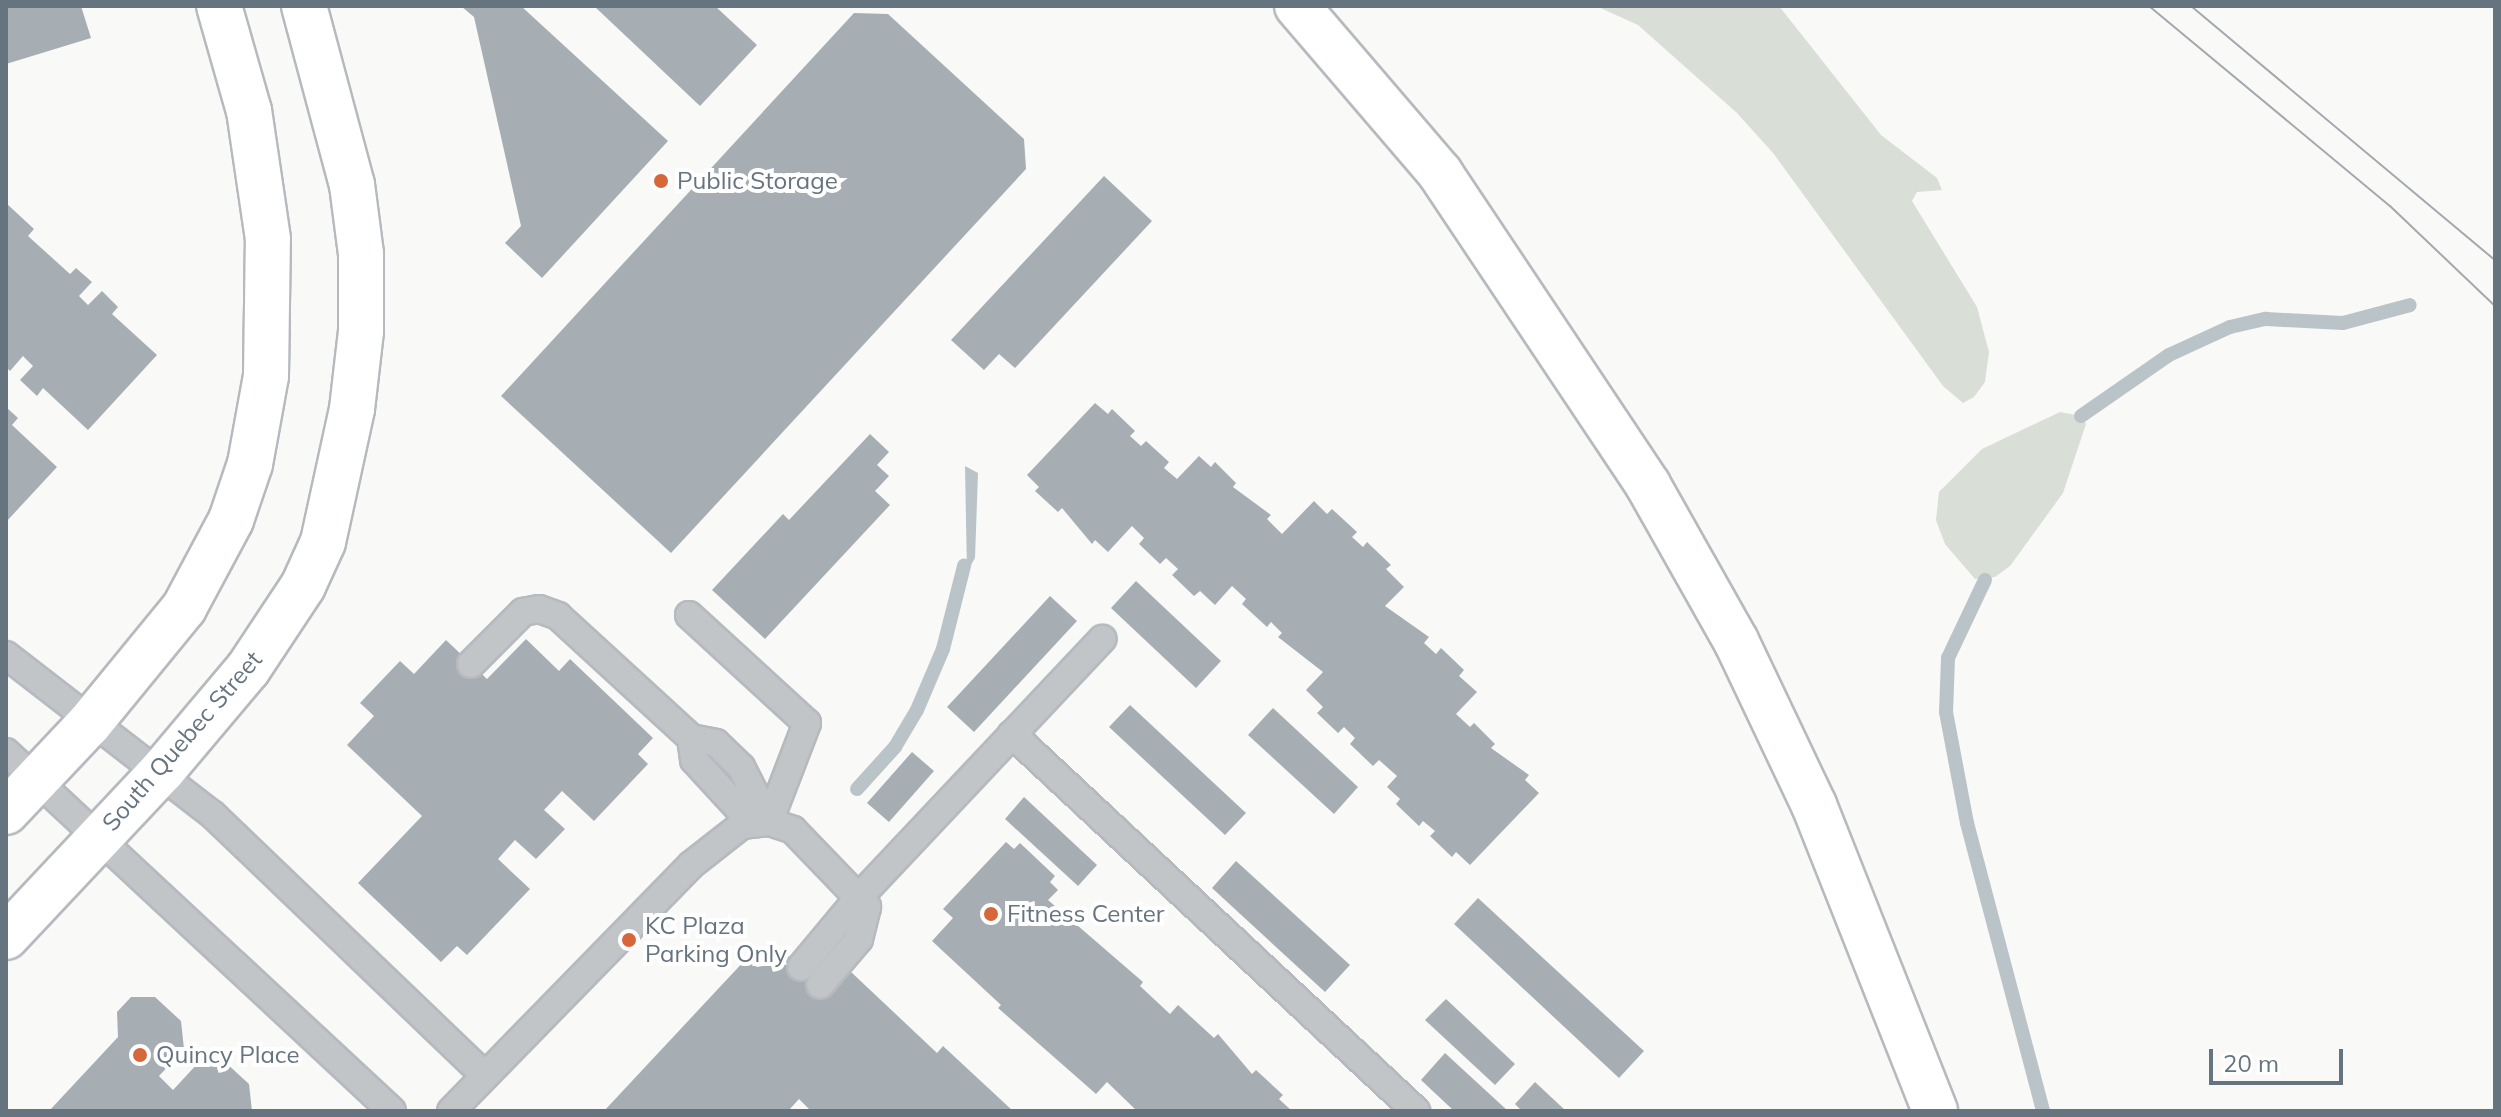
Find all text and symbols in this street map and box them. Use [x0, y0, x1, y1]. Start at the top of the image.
place label: Public Storage [677, 167, 838, 195]
marker: Public Storage [652, 172, 670, 190]
street label: South Quebec Street [96, 645, 268, 837]
place label: Fitness Center [1007, 900, 1165, 928]
marker: Fitness Center [982, 905, 1000, 923]
place label: KC Plaza Parking Only [645, 912, 787, 968]
marker: KC Plaza Parking Only [620, 931, 638, 949]
scale bar [2213, 1033, 2347, 1083]
place label: Quincy Place [156, 1041, 300, 1069]
marker: Quincy Place [131, 1046, 149, 1064]
text: 20 m [2223, 1048, 2279, 1078]

